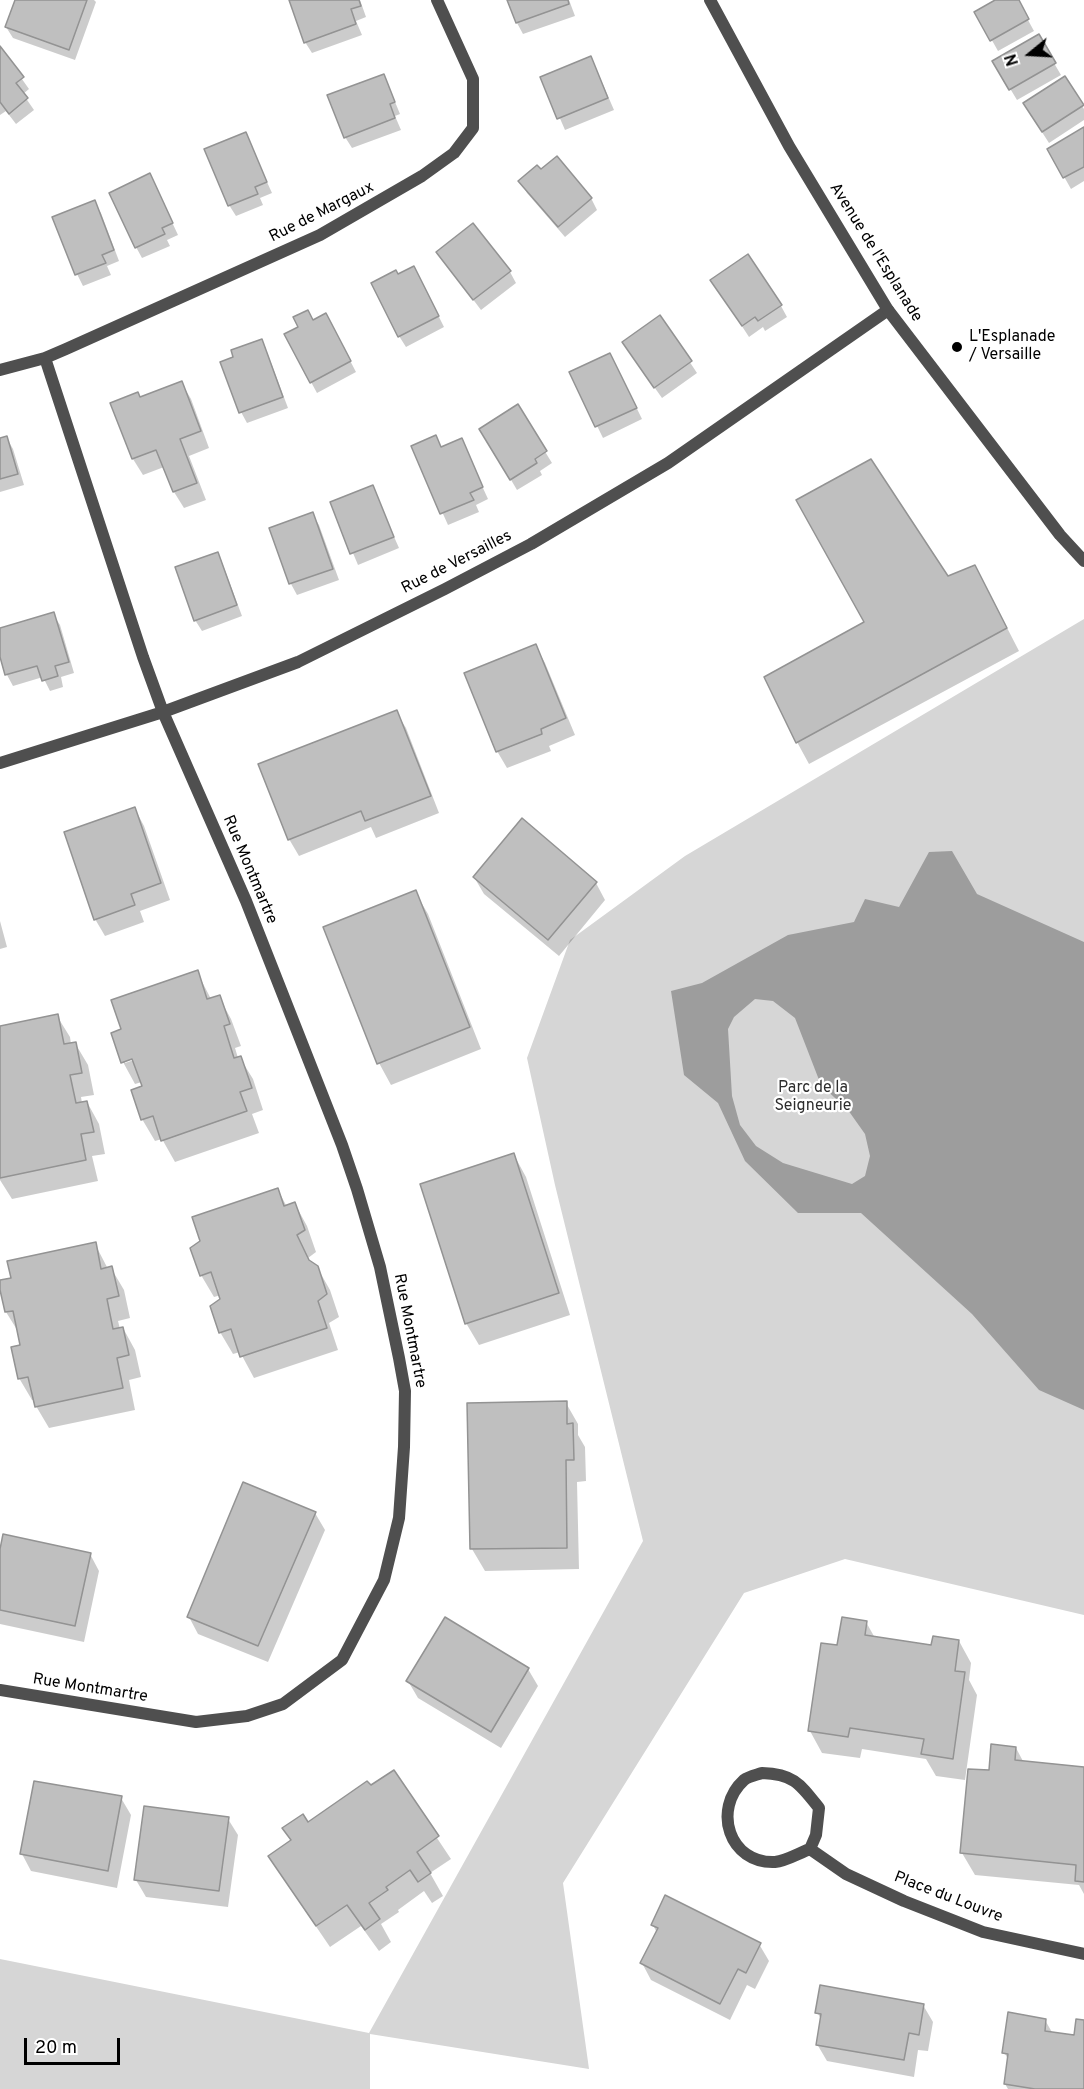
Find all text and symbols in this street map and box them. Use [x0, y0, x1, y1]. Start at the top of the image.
north arrow [1000, 24, 1060, 84]
text: N [1002, 51, 1024, 68]
street label: Rue de Margaux [266, 178, 378, 248]
street label: Avenue de l'Esplanade [824, 180, 926, 326]
place label: L'Esplanade / Versaille [969, 328, 1055, 366]
marker: L'Esplanade / Versaille [950, 340, 964, 354]
street label: Rue de Versailles [399, 527, 515, 599]
street label: Rue Montmartre [217, 813, 281, 927]
park label: Parc de la Seigneurie [775, 1079, 851, 1117]
street label: Rue Montmartre [388, 1272, 430, 1390]
street label: Rue Montmartre [31, 1670, 149, 1708]
street label: Place du Louvre [891, 1868, 1005, 1928]
scale bar [27, 2026, 123, 2064]
text: 20 m [35, 2037, 77, 2060]

